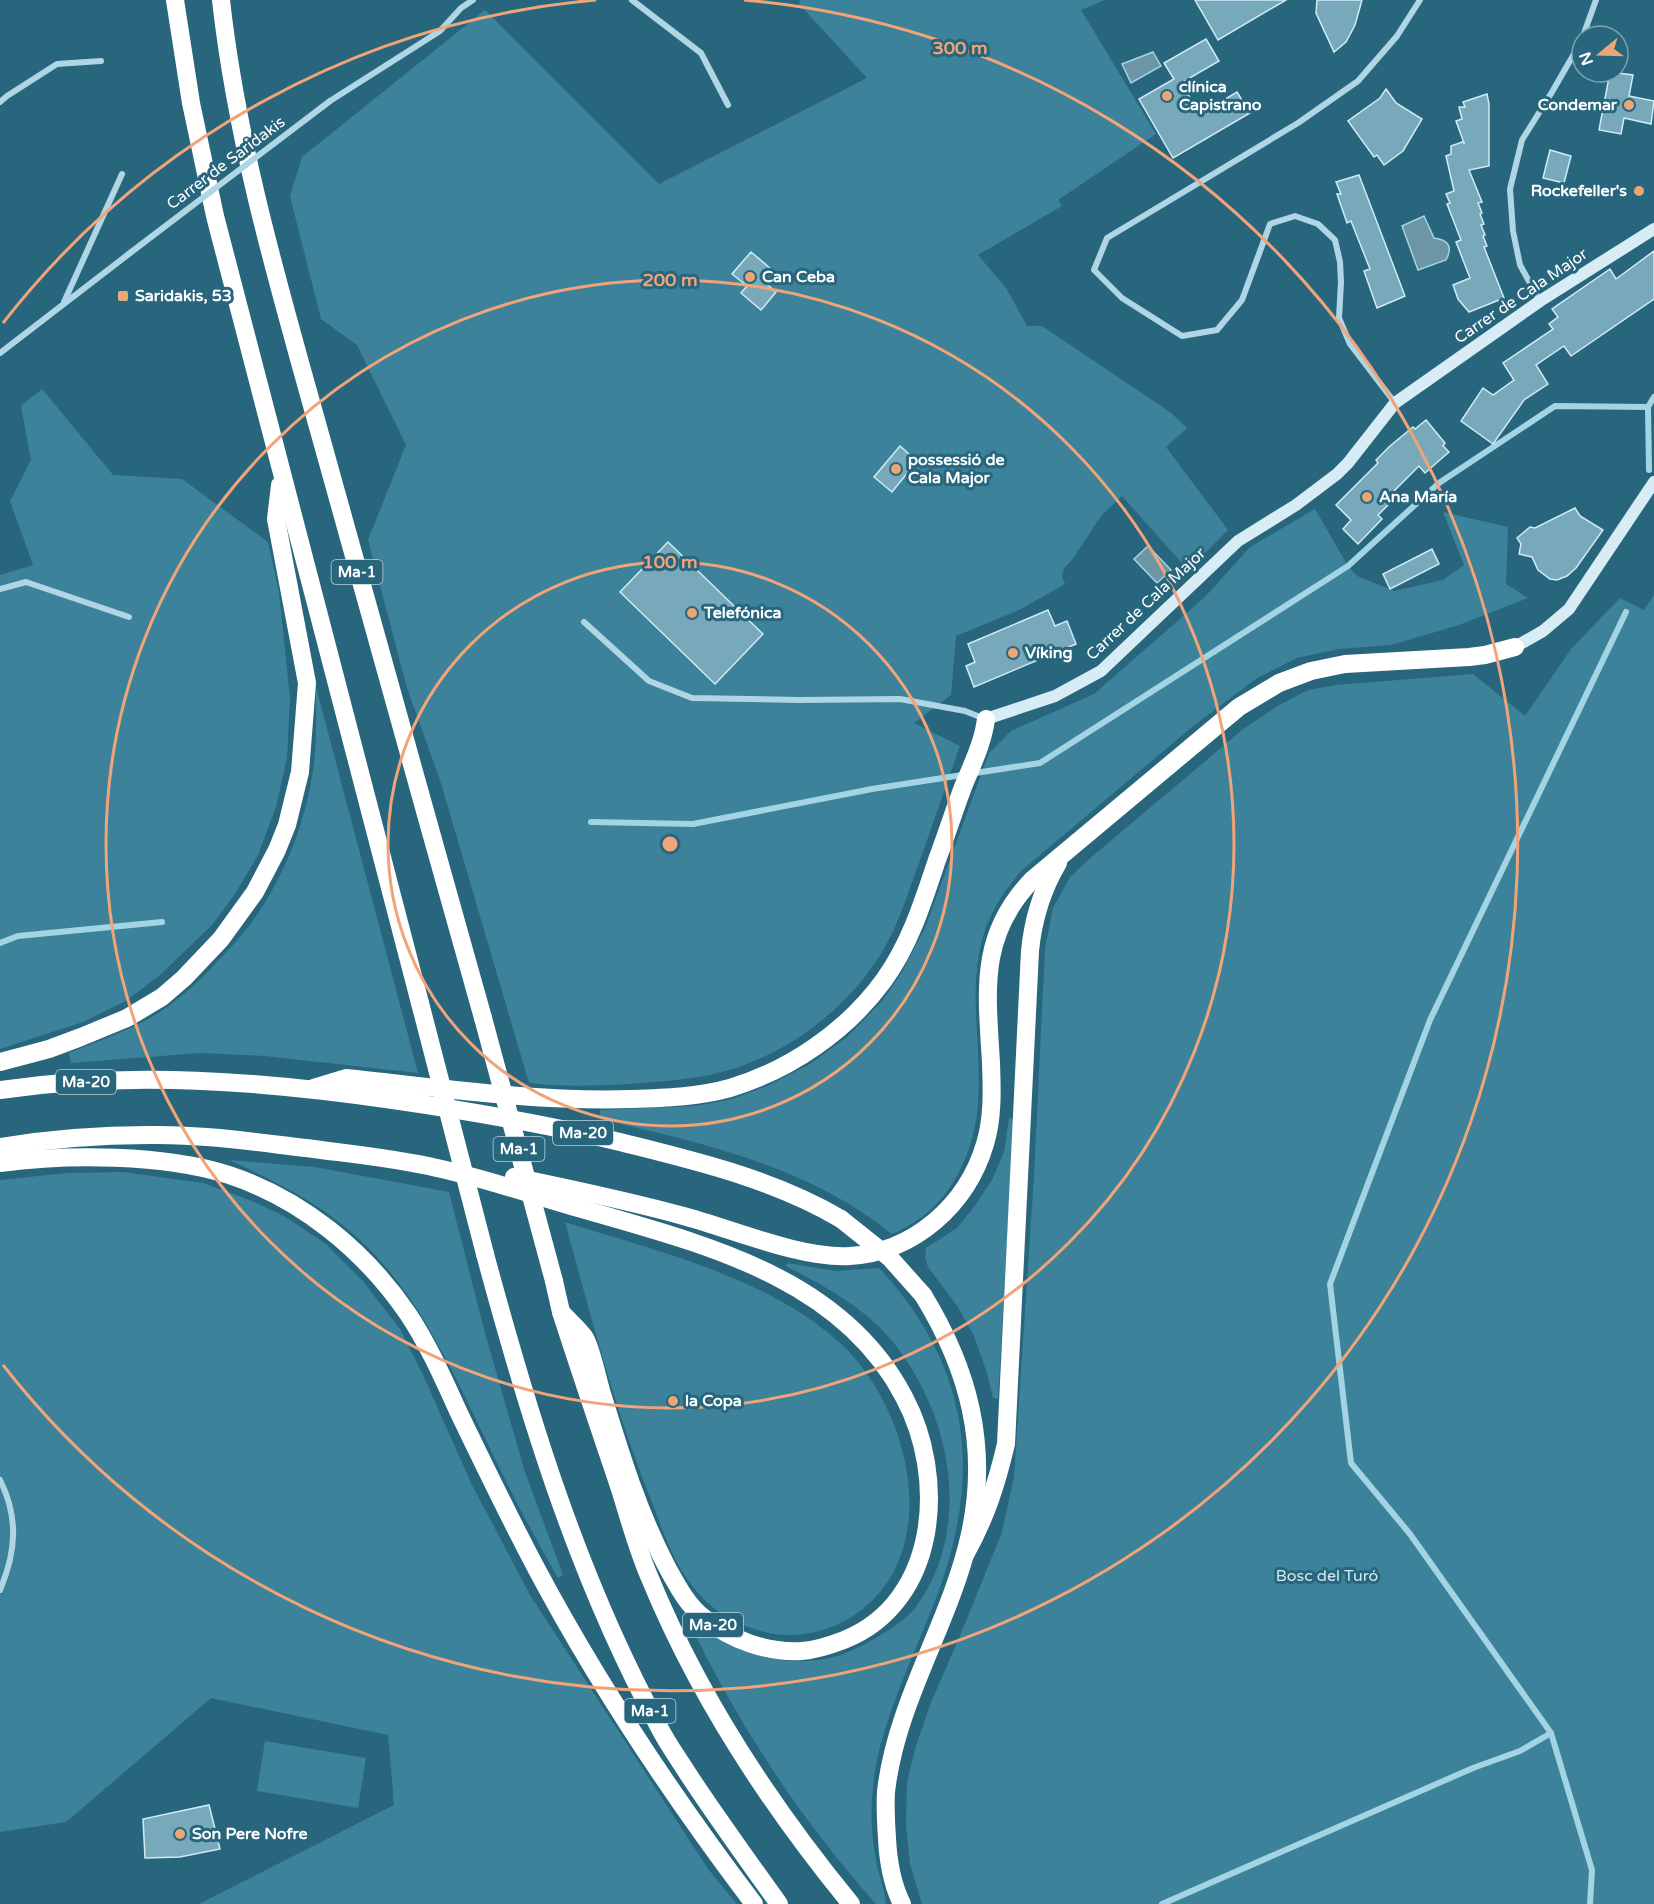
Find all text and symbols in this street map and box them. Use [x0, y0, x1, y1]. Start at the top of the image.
north arrow [1570, 24, 1630, 84]
text: 300 m [932, 37, 988, 59]
text: N [1575, 49, 1598, 68]
place label: clínica Capistrano [1179, 77, 1262, 115]
marker: clínica Capistrano [1160, 89, 1174, 103]
place label: Condemar [1538, 95, 1618, 115]
marker: Condemar [1622, 98, 1636, 112]
street label: Carrer de Saridakis [163, 112, 289, 214]
place label: Rockefeller's [1531, 181, 1627, 201]
marker: Rockefeller's [1632, 184, 1646, 198]
street label: Carrer de Cala Major [1451, 243, 1592, 348]
place label: Can Ceba [762, 267, 835, 287]
text: 200 m [642, 269, 698, 291]
marker: Can Ceba [743, 270, 757, 284]
place label: Saridakis, 53 [135, 286, 232, 306]
marker: Saridakis, 53 [116, 289, 130, 303]
place label: possessió de Cala Major [908, 450, 1005, 488]
marker: possessió de Cala Major [889, 462, 903, 476]
place label: Ana María [1379, 487, 1457, 507]
marker: Ana María [1360, 490, 1374, 504]
street label: Carrer de Cala Major [1082, 543, 1211, 665]
text: 100 m [642, 551, 698, 573]
road number: Ma-1 [332, 560, 382, 584]
place label: Telefónica [703, 603, 781, 623]
marker: Telefónica [685, 606, 699, 620]
place label: Víking [1025, 643, 1072, 663]
marker: Víking [1006, 646, 1020, 660]
centre of rings [660, 834, 680, 854]
road number: Ma-20 [56, 1070, 116, 1094]
road number: Ma-20 [553, 1121, 613, 1145]
road number: Ma-1 [494, 1137, 544, 1161]
place label: la Copa [685, 1391, 742, 1411]
marker: la Copa [666, 1394, 680, 1408]
park label: Bosc del Turó [1276, 1566, 1378, 1586]
road number: Ma-20 [683, 1613, 743, 1637]
road number: Ma-1 [624, 1699, 676, 1723]
place label: Son Pere Nofre [192, 1824, 308, 1844]
marker: Son Pere Nofre [173, 1827, 187, 1841]

